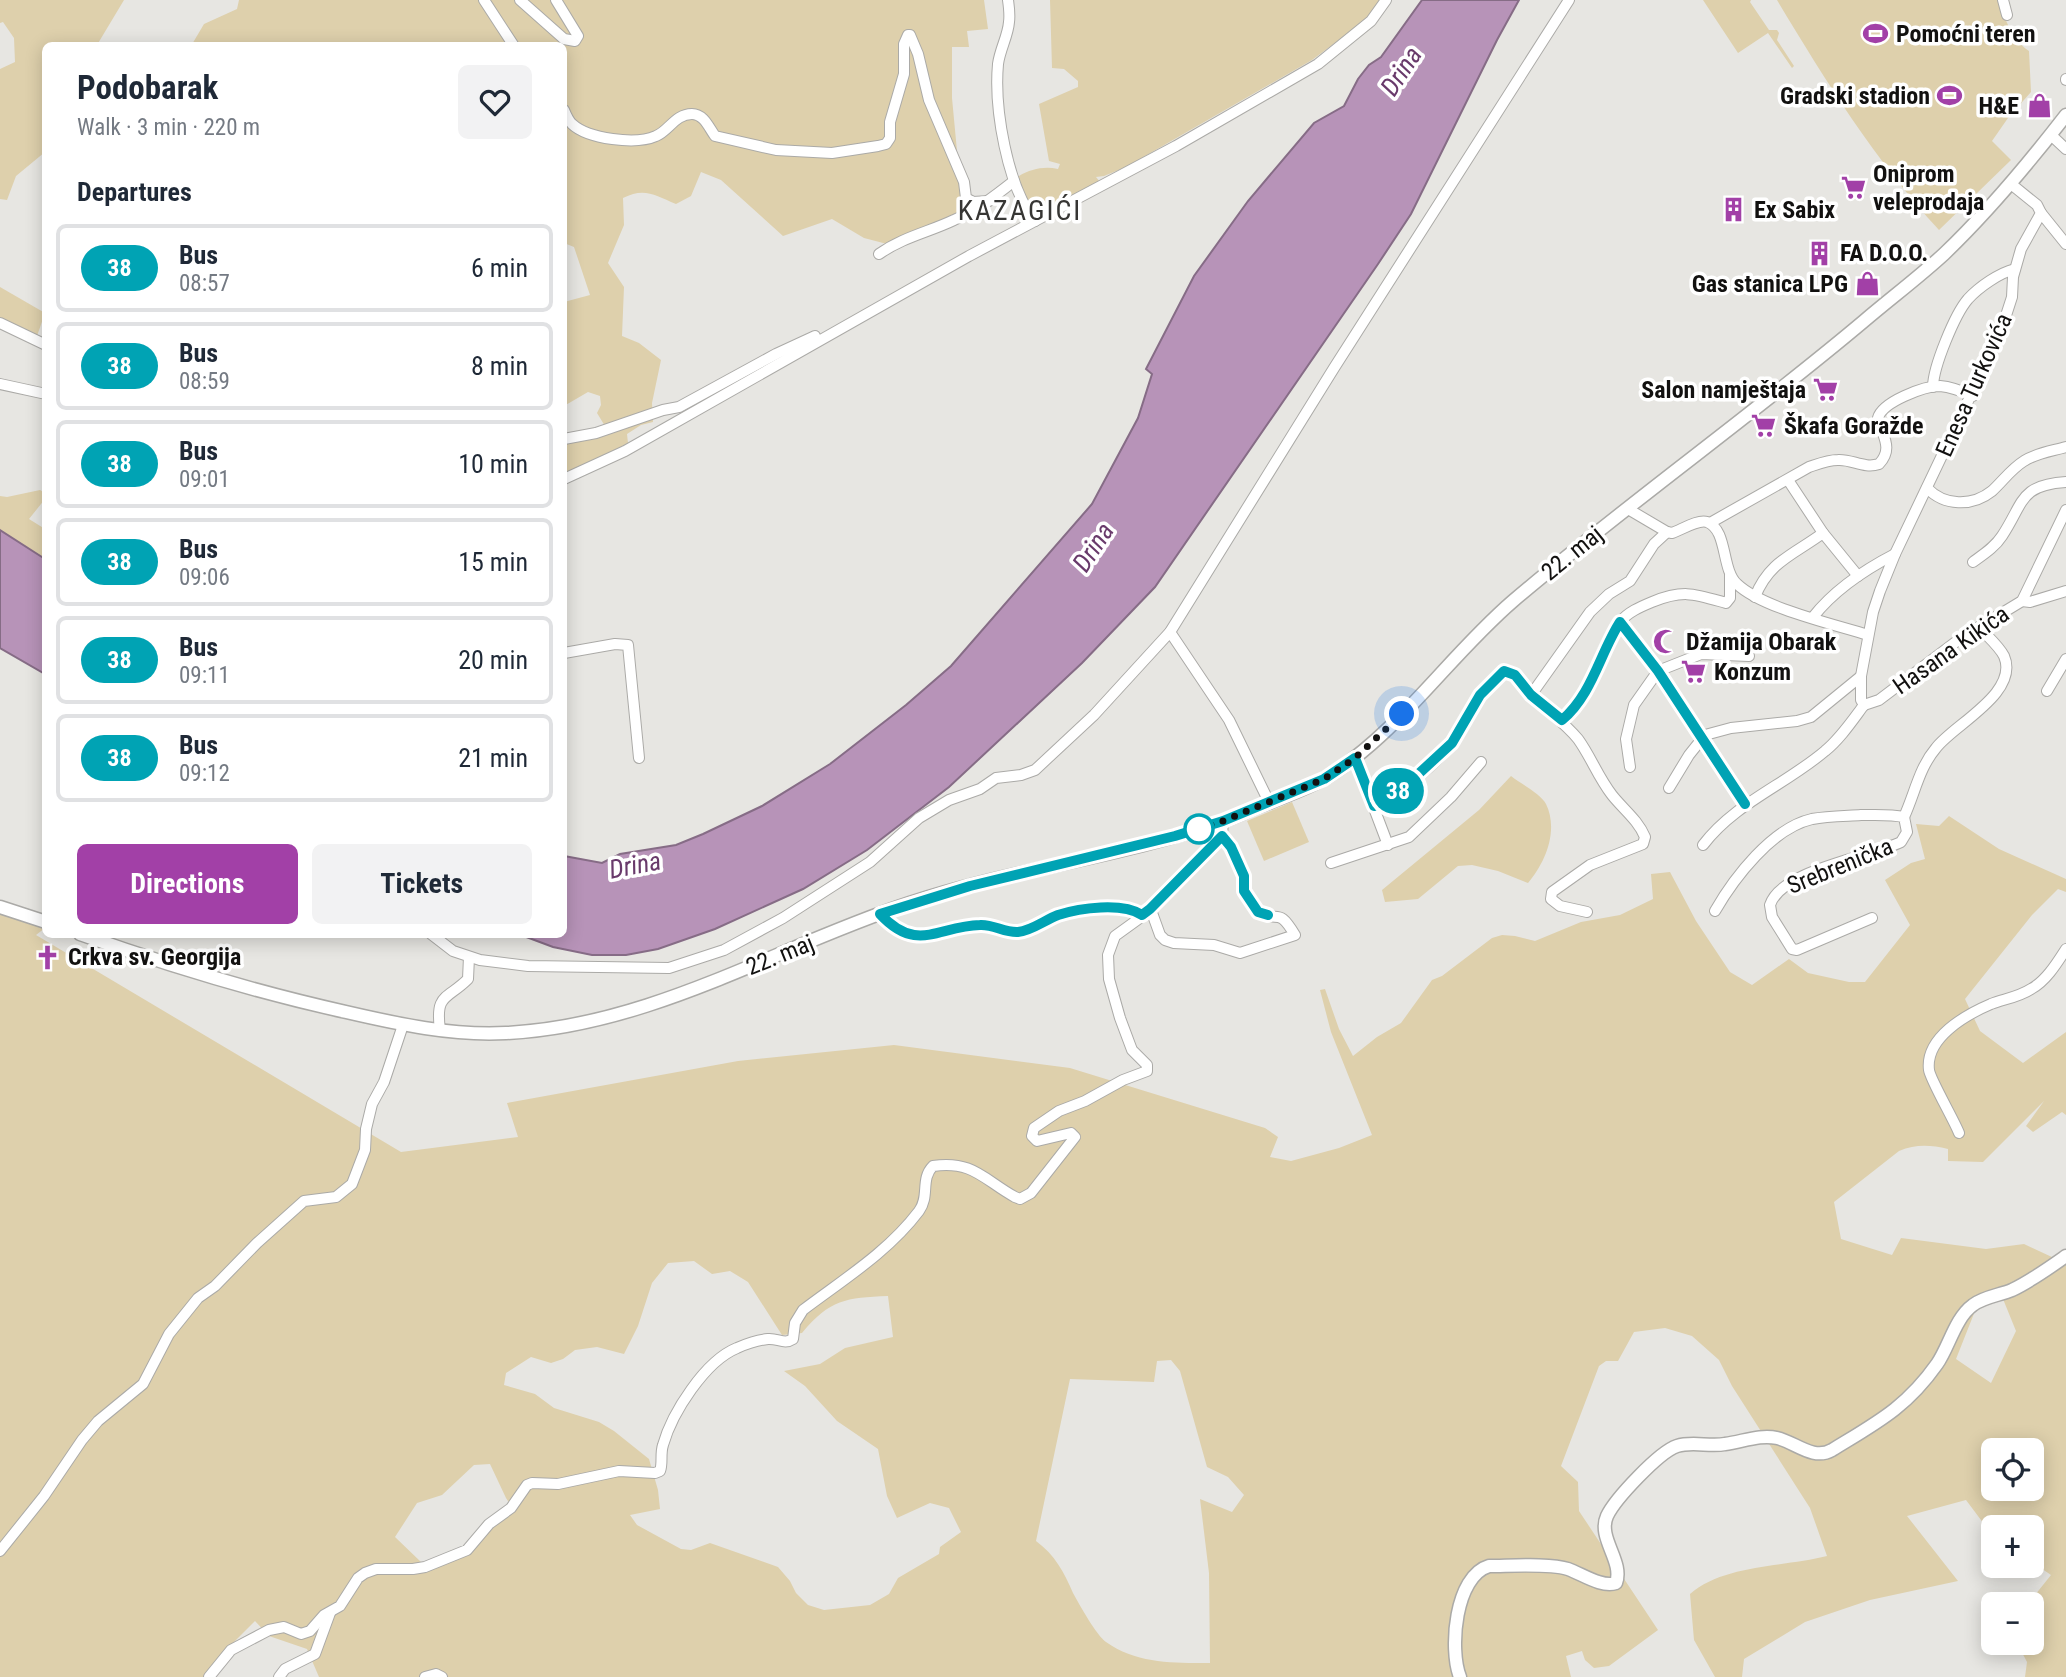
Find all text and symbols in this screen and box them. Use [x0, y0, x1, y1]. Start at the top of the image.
sports icon: Pomoćni teren [1862, 20, 1890, 48]
place label: Pomoćni teren [1896, 20, 2035, 48]
water label: Drina [1374, 41, 1428, 101]
button: heart [458, 65, 532, 139]
text: Podobarak [77, 68, 218, 107]
place label: Gradski stadion [1780, 82, 1930, 110]
sports icon: Gradski stadion [1936, 82, 1964, 110]
place label: H&E [1979, 92, 2019, 120]
shop icon: H&E [2025, 92, 2053, 120]
text: Walk · 3 min · 220 m [77, 114, 260, 141]
place label: Oniprom veleprodaja [1873, 160, 1984, 216]
supermarket icon: Oniprom veleprodaja [1839, 174, 1867, 202]
text: Departures [77, 177, 192, 207]
district label: KAZAGIĆI [958, 194, 1082, 227]
building icon: Ex Sabix [1720, 196, 1748, 224]
place label: Ex Sabix [1754, 196, 1835, 224]
building icon: FA D.O.O. [1806, 239, 1834, 267]
place label: FA D.O.O. [1840, 239, 1928, 267]
text: Bus [179, 240, 218, 270]
text: 6 min [471, 253, 528, 283]
text: 38 [107, 254, 132, 282]
text: 08:57 [179, 270, 230, 297]
place label: Gas stanica LPG [1692, 270, 1848, 298]
shop icon: Gas stanica LPG [1854, 270, 1882, 298]
street label: Enesa Turkovića [1930, 309, 2018, 461]
text: Bus [179, 338, 218, 368]
text: 8 min [471, 351, 528, 381]
text: 38 [107, 352, 132, 380]
text: 08:59 [179, 368, 230, 395]
place label: Salon namještaja [1641, 376, 1806, 404]
supermarket icon: Salon namještaja [1812, 376, 1840, 404]
supermarket icon: Škafa Goražde [1750, 412, 1778, 440]
place label: Škafa Goražde [1784, 412, 1923, 440]
text: Bus [179, 436, 218, 466]
text: 10 min [458, 449, 528, 479]
text: 38 [107, 450, 132, 478]
text: 09:01 [179, 466, 230, 493]
water label: Drina [1066, 517, 1120, 577]
street label: 22. maj [1536, 520, 1608, 586]
text: Bus [179, 534, 218, 564]
text: 15 min [458, 547, 528, 577]
text: 38 [107, 548, 132, 576]
text: 09:06 [179, 564, 230, 591]
street label: Hasana Kikića [1888, 600, 2014, 700]
mosque icon: Džamija Obarak [1652, 628, 1680, 656]
place label: Džamija Obarak [1686, 628, 1837, 656]
text: Bus [179, 632, 218, 662]
text: 20 min [458, 645, 528, 675]
text: 38 [107, 646, 132, 674]
supermarket icon: Konzum [1680, 658, 1708, 686]
place label: Konzum [1714, 658, 1791, 686]
text: 09:11 [179, 662, 230, 689]
your location [1384, 696, 1419, 731]
text: Bus [179, 730, 218, 760]
text: 21 min [458, 743, 528, 773]
text: 38 [107, 744, 132, 772]
text: 09:12 [179, 760, 230, 787]
line badge: 38 [1366, 768, 1430, 814]
text: 38 [1386, 777, 1410, 805]
unlabelled marker [1184, 814, 1214, 844]
street label: Srebrenička [1783, 832, 1897, 900]
button: Directions [77, 844, 298, 924]
button: Tickets [312, 844, 532, 924]
water label: Drina [607, 845, 663, 885]
street label: 22. maj [742, 929, 818, 981]
church icon: Crkva sv. Georgija [34, 943, 62, 971]
place label: Crkva sv. Georgija [68, 943, 241, 971]
map controls [1981, 1438, 2044, 1655]
button: locate [1981, 1438, 2044, 1501]
button: + [1981, 1515, 2044, 1578]
button: − [1981, 1592, 2044, 1655]

